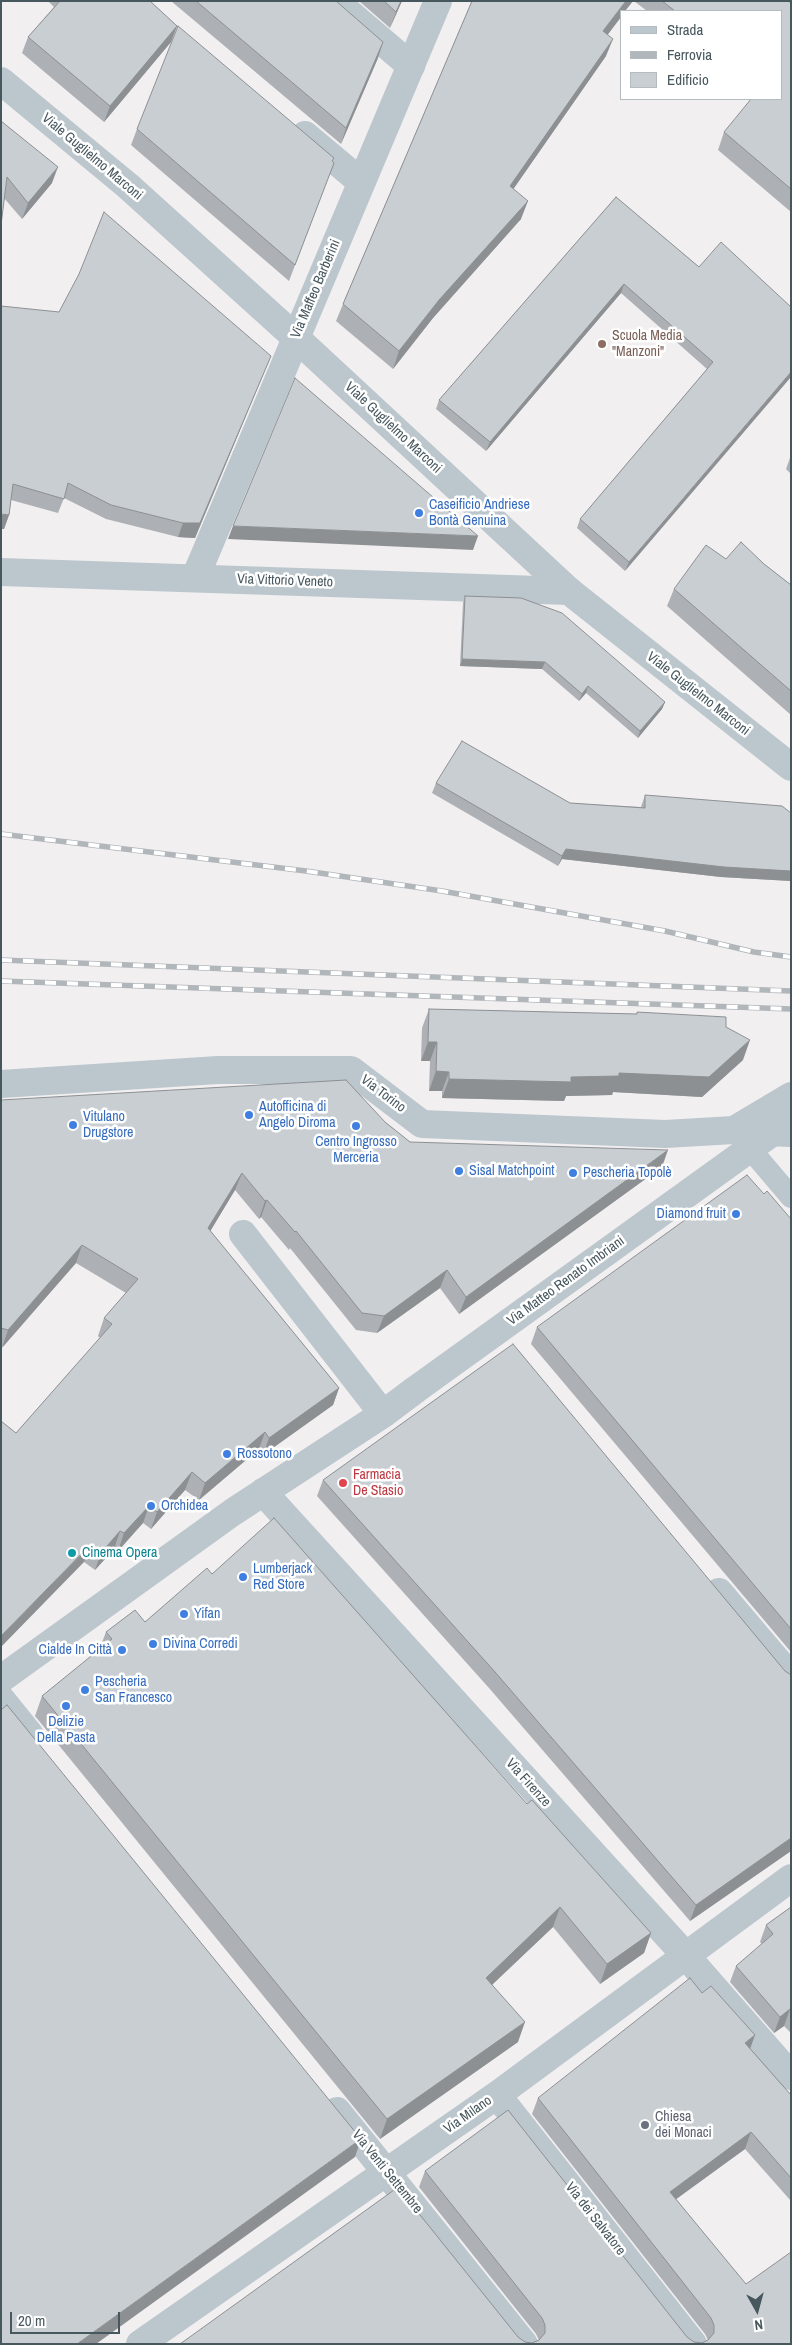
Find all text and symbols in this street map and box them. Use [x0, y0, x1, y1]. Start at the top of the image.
legend [620, 10, 782, 100]
text: Strada [667, 19, 703, 40]
text: Ferrovia [667, 44, 712, 65]
text: Edificio [667, 69, 709, 90]
street label: Viale Guglielmo Marconi [38, 110, 146, 204]
street label: Via Maffeo Barberini [288, 237, 344, 341]
place label: Scuola Media "Manzoni" [612, 328, 682, 361]
marker: Scuola Media "Manzoni" [596, 338, 608, 350]
street label: Viale Guglielmo Marconi [341, 379, 445, 477]
place label: Caseificio Andriese Bontà Genuina [429, 497, 530, 530]
marker: Caseificio Andriese Bontà Genuina [413, 507, 425, 519]
street label: Via Vittorio Veneto [237, 571, 333, 591]
street label: Viale Guglielmo Marconi [643, 649, 753, 739]
street label: Via Torino [357, 1072, 409, 1116]
place label: Autofficina di Angelo Diroma [259, 1099, 336, 1132]
place label: Vitulano Drugstore [83, 1109, 133, 1142]
marker: Autofficina di Angelo Diroma [243, 1109, 255, 1121]
marker: Vitulano Drugstore [67, 1119, 79, 1131]
marker: Centro Ingrosso Merceria [350, 1120, 362, 1132]
place label: Centro Ingrosso Merceria [315, 1134, 397, 1166]
place label: Sisal Matchpoint [469, 1163, 555, 1179]
marker: Sisal Matchpoint [453, 1165, 465, 1177]
place label: Pescheria Topolè [583, 1165, 672, 1181]
marker: Pescheria Topolè [567, 1167, 579, 1179]
place label: Diamond fruit [656, 1206, 726, 1222]
marker: Diamond fruit [730, 1208, 742, 1220]
street label: Via Matteo Renato Imbriani [504, 1233, 628, 1329]
place label: Rossotono [237, 1446, 292, 1462]
marker: Rossotono [221, 1448, 233, 1460]
place label: Farmacia De Stasio [353, 1467, 403, 1500]
marker: Farmacia De Stasio [337, 1477, 349, 1489]
place label: Orchidea [161, 1498, 208, 1514]
marker: Orchidea [145, 1500, 157, 1512]
place label: Cinema Opera [82, 1545, 157, 1561]
marker: Cinema Opera [66, 1547, 78, 1559]
place label: Lumberjack Red Store [253, 1561, 312, 1594]
marker: Lumberjack Red Store [237, 1571, 249, 1583]
place label: Yifan [194, 1606, 220, 1622]
marker: Yifan [178, 1608, 190, 1620]
place label: Divina Corredi [163, 1636, 238, 1652]
marker: Divina Corredi [147, 1638, 159, 1650]
place label: Cialde In Città [39, 1642, 112, 1658]
marker: Cialde In Città [116, 1644, 128, 1656]
place label: Pescheria San Francesco [95, 1674, 172, 1706]
marker: Pescheria San Francesco [79, 1684, 91, 1696]
marker: Delizie Della Pasta [60, 1700, 72, 1712]
place label: Delizie Della Pasta [37, 1714, 95, 1746]
street label: Via Firenze [502, 1755, 554, 1811]
street label: Via Milano [441, 2092, 495, 2138]
place label: Chiesa dei Monaci [655, 2109, 712, 2142]
marker: Chiesa dei Monaci [639, 2119, 651, 2131]
street label: Via Venti Settembre [348, 2127, 426, 2217]
street label: Via dei Salvatore [561, 2179, 629, 2259]
north arrow [732, 2285, 782, 2335]
scale bar [12, 2302, 122, 2334]
text: 20 m [18, 2310, 45, 2331]
text: N [754, 2315, 764, 2334]

